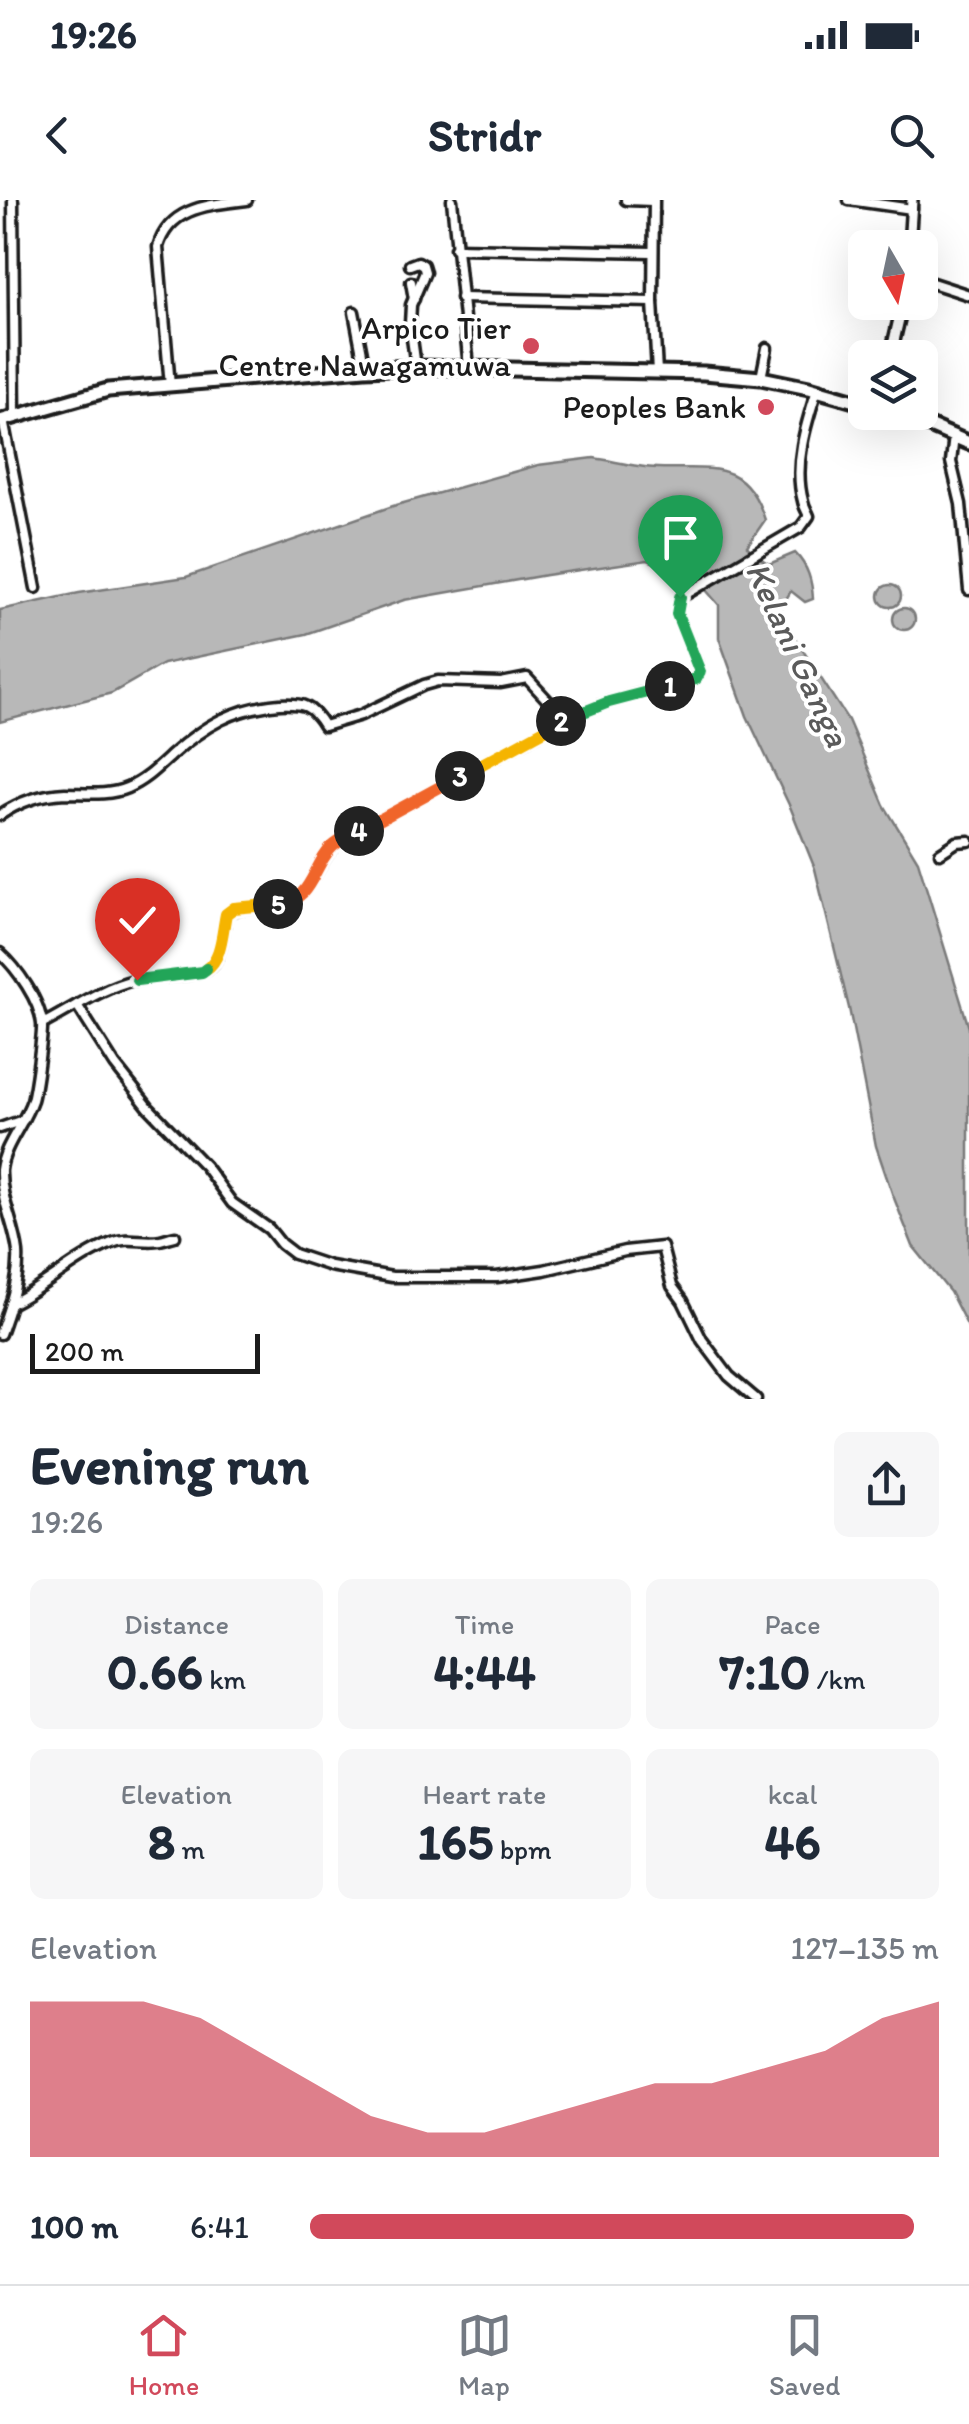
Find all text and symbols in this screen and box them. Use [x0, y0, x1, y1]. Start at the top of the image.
text: 19:26 [50, 12, 137, 58]
icon: back [30, 108, 85, 163]
text: Stridr [428, 108, 541, 162]
icon: search [884, 108, 939, 163]
north arrow [848, 230, 938, 320]
map controls [848, 230, 938, 430]
place label: Arpico Tier Centre Nawagamuwa [218, 309, 511, 384]
marker: Arpico Tier Centre Nawagamuwa [520, 335, 542, 357]
button: layers [848, 340, 938, 430]
place label: Peoples Bank [562, 388, 746, 426]
marker: Peoples Bank [755, 396, 777, 418]
pin [638, 495, 723, 598]
icon: arrive [653, 510, 708, 565]
water label: Kelani Ganga [737, 555, 859, 754]
pin: 1 [645, 661, 695, 711]
text: 1 [664, 669, 677, 703]
pin: 2 [536, 696, 586, 746]
text: 2 [554, 704, 568, 738]
pin: 3 [435, 751, 485, 801]
text: 3 [452, 759, 468, 793]
pin: 4 [334, 806, 384, 856]
text: 4 [351, 814, 367, 848]
pin [95, 878, 180, 981]
pin: 5 [253, 879, 303, 929]
text: 5 [271, 887, 285, 921]
icon: check [110, 893, 165, 948]
scale bar [30, 1329, 260, 1374]
text: 200 m [45, 1334, 124, 1368]
text: Evening run [30, 1432, 309, 1498]
button: share [834, 1432, 939, 1537]
text: 19:26 [30, 1503, 103, 1541]
text: Distance [124, 1607, 229, 1641]
text: Time [455, 1607, 514, 1641]
text: Pace [764, 1607, 821, 1641]
text: 0.66 [107, 1641, 203, 1702]
text: 4:44 [433, 1641, 536, 1702]
text: 7:10 [719, 1641, 810, 1702]
text: km [203, 1662, 246, 1696]
text: /km [810, 1662, 866, 1696]
text: Elevation [121, 1777, 232, 1811]
text: Heart rate [423, 1777, 546, 1811]
text: kcal [768, 1777, 817, 1811]
text: 8 [148, 1811, 175, 1872]
text: 165 [417, 1811, 493, 1872]
text: 46 [764, 1811, 821, 1872]
text: m [175, 1832, 205, 1866]
text: bpm [493, 1832, 552, 1866]
text: Elevation [30, 1929, 157, 1967]
text: 127–135 m [790, 1929, 939, 1967]
text: 100 m [30, 2208, 118, 2246]
text: 6:41 [190, 2208, 249, 2246]
tab: Home [129, 2308, 199, 2402]
tab: Map [457, 2308, 512, 2402]
tab: Saved [769, 2308, 840, 2402]

